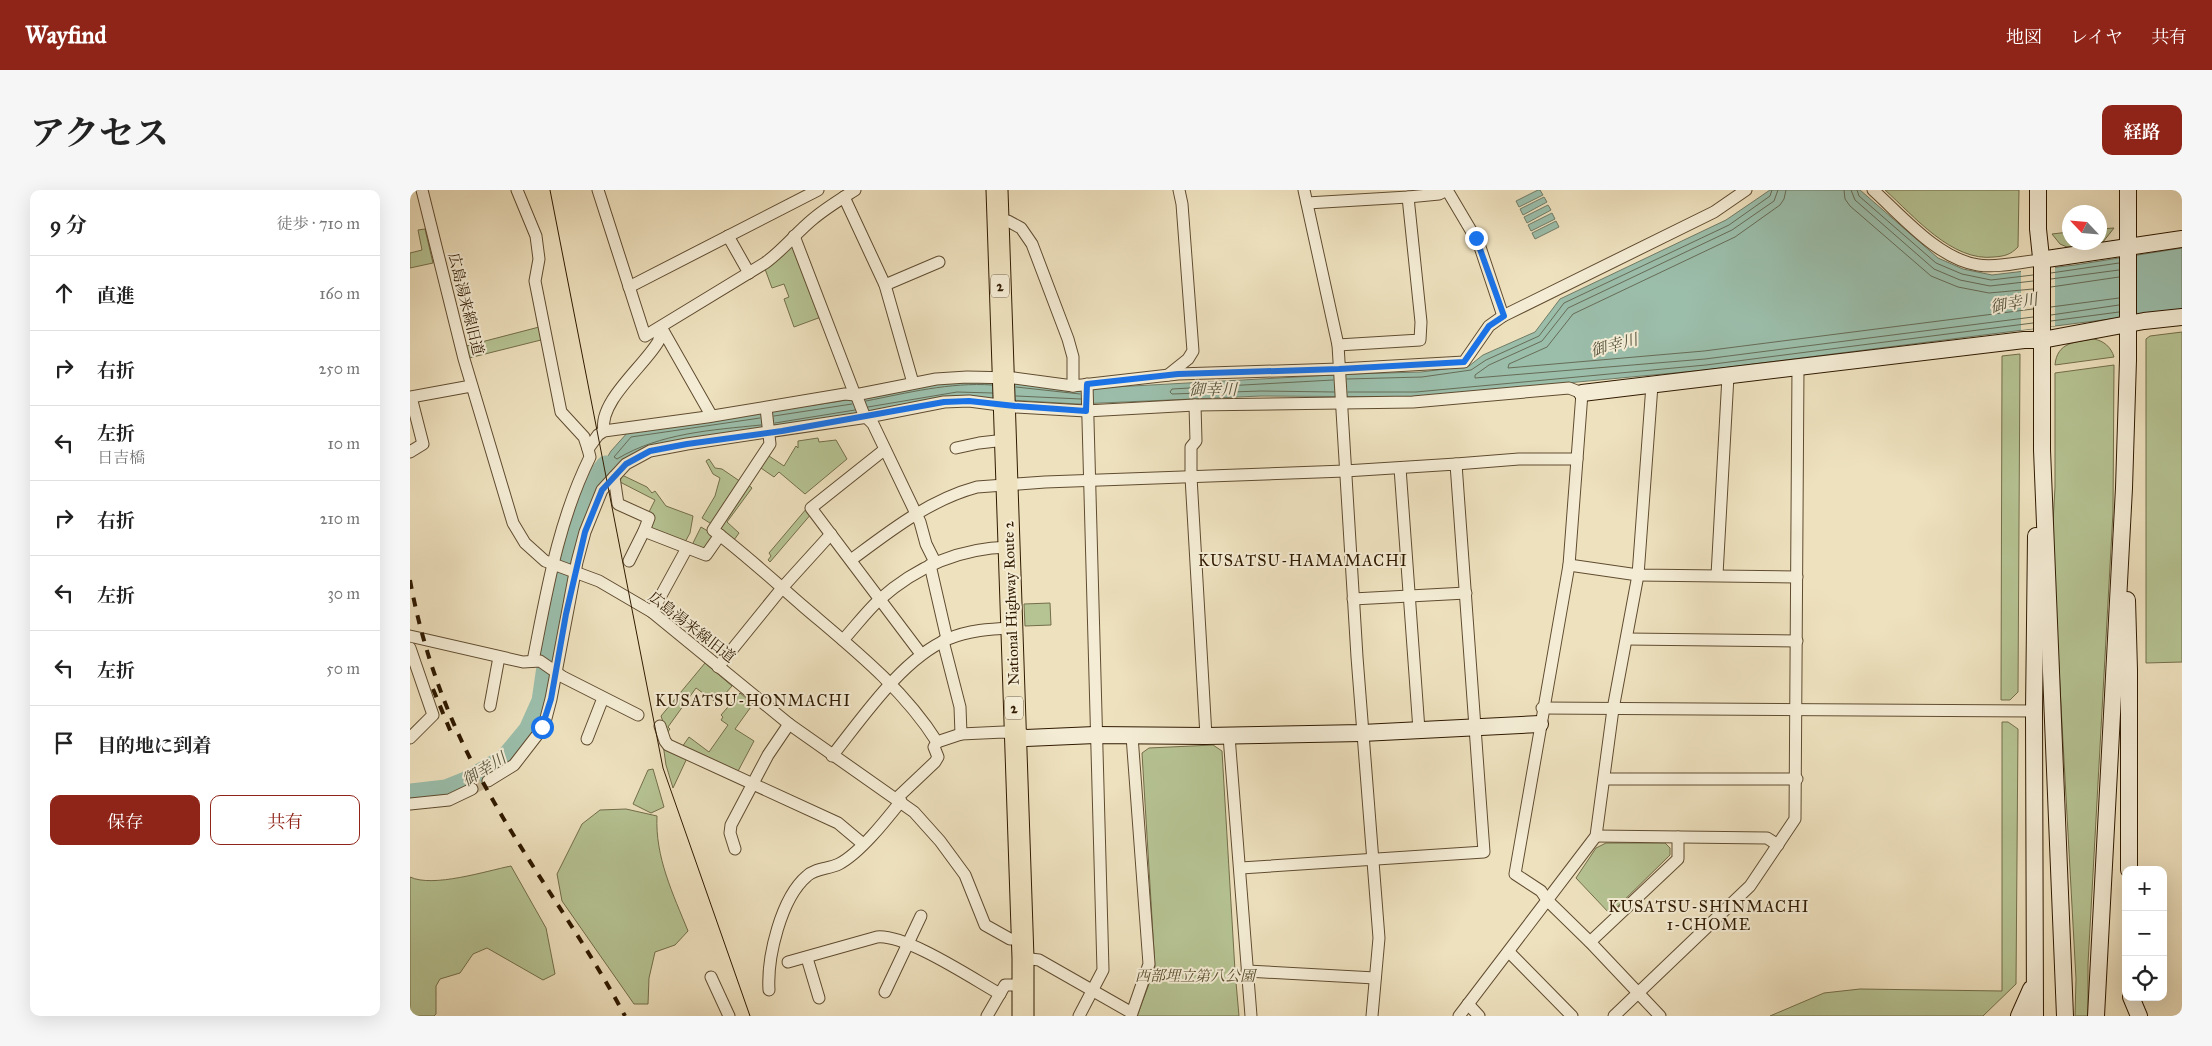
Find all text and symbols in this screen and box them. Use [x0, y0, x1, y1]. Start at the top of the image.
text: Wayfind [25, 20, 107, 50]
text: 地図 [2006, 26, 2042, 48]
text: レイヤ [2070, 26, 2123, 48]
text: 共有 [2151, 26, 2187, 48]
button: 経路 [2102, 105, 2182, 155]
text: アクセス [30, 112, 169, 155]
north arrow [2062, 205, 2107, 250]
text: 9 分 [50, 212, 87, 238]
text: 徒歩 · 710 m [277, 214, 360, 233]
route end [1465, 227, 1488, 250]
street label: 広島湯来線旧道 [445, 251, 487, 357]
road number: 2 [991, 274, 1009, 298]
icon: ahead [50, 279, 78, 307]
text: 直進 [97, 284, 135, 307]
text: 160 m [319, 284, 360, 303]
water label: 御幸川 [1989, 289, 2041, 317]
water label: 御幸川 [1588, 329, 1642, 360]
icon: right [50, 354, 78, 382]
text: 右折 [97, 359, 135, 382]
text: 250 m [319, 359, 360, 378]
water label: 御幸川 [1189, 380, 1239, 399]
text: 左折 [97, 422, 135, 445]
icon: left [50, 429, 78, 457]
text: 10 m [328, 434, 360, 453]
text: 日吉橋 [97, 448, 145, 467]
icon: right [50, 504, 78, 532]
text: 右折 [97, 509, 135, 532]
text: 210 m [320, 509, 360, 528]
street label: National Highway Route 2 [999, 520, 1023, 685]
district label: KUSATSU-HAMAMACHI [1198, 551, 1408, 570]
icon: left [50, 579, 78, 607]
text: 左折 [97, 584, 135, 607]
text: 30 m [327, 584, 360, 603]
street label: 広島湯来線旧道 [645, 588, 739, 666]
icon: left [50, 654, 78, 682]
text: 左折 [97, 659, 135, 682]
text: 50 m [326, 659, 360, 678]
district label: KUSATSU-HONMACHI [655, 691, 851, 710]
road number: 2 [1005, 696, 1023, 720]
route start [531, 716, 554, 739]
icon: arrive [50, 729, 78, 757]
text: 目的地に到着 [97, 734, 211, 757]
water label: 御幸川 [459, 747, 511, 790]
button: 保存 [50, 795, 200, 845]
button: 共有 [210, 795, 360, 845]
map controls [2122, 866, 2167, 1001]
button: + [2122, 866, 2167, 911]
district label: KUSATSU-SHINMACHI 1-CHOME [1608, 897, 1810, 934]
button: − [2122, 911, 2167, 956]
button: locate [2122, 956, 2167, 1001]
park label: 西部埋立第八公園 [1135, 967, 1258, 985]

